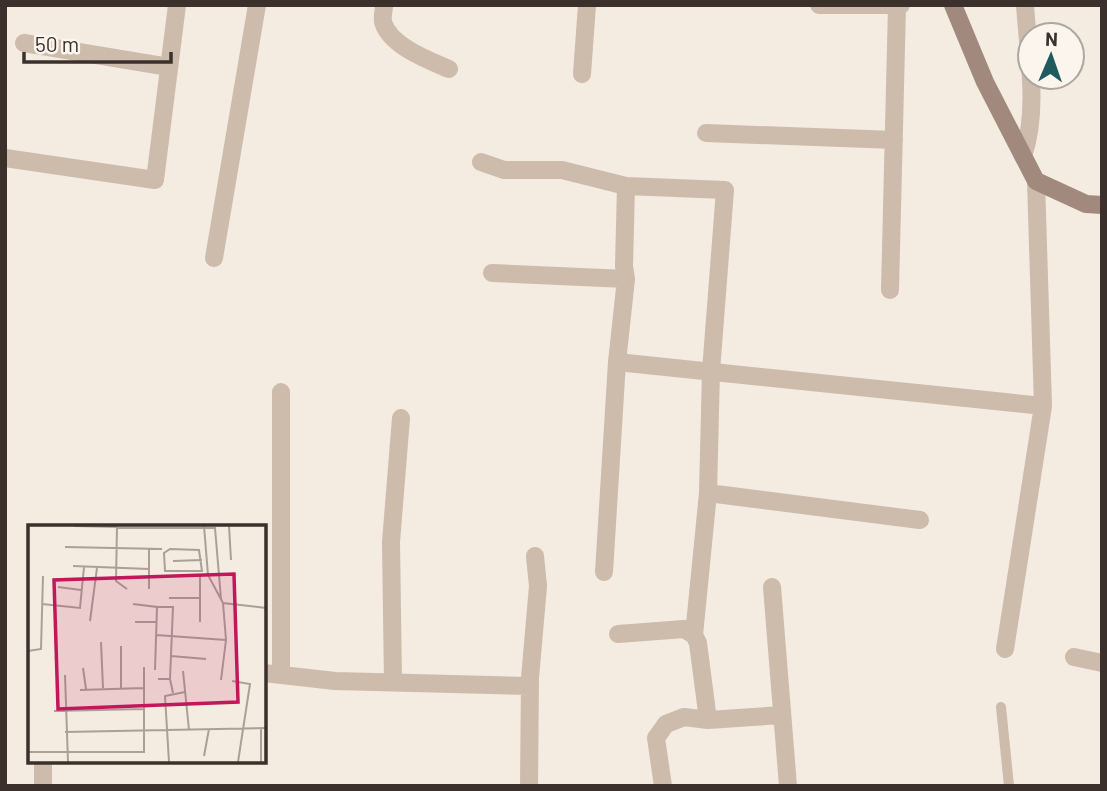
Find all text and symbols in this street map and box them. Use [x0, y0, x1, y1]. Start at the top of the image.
scale bar [24, 21, 172, 65]
north arrow [1016, 21, 1086, 91]
text: N [1045, 27, 1058, 50]
text: 50 m [35, 31, 79, 56]
inset map [28, 525, 266, 763]

